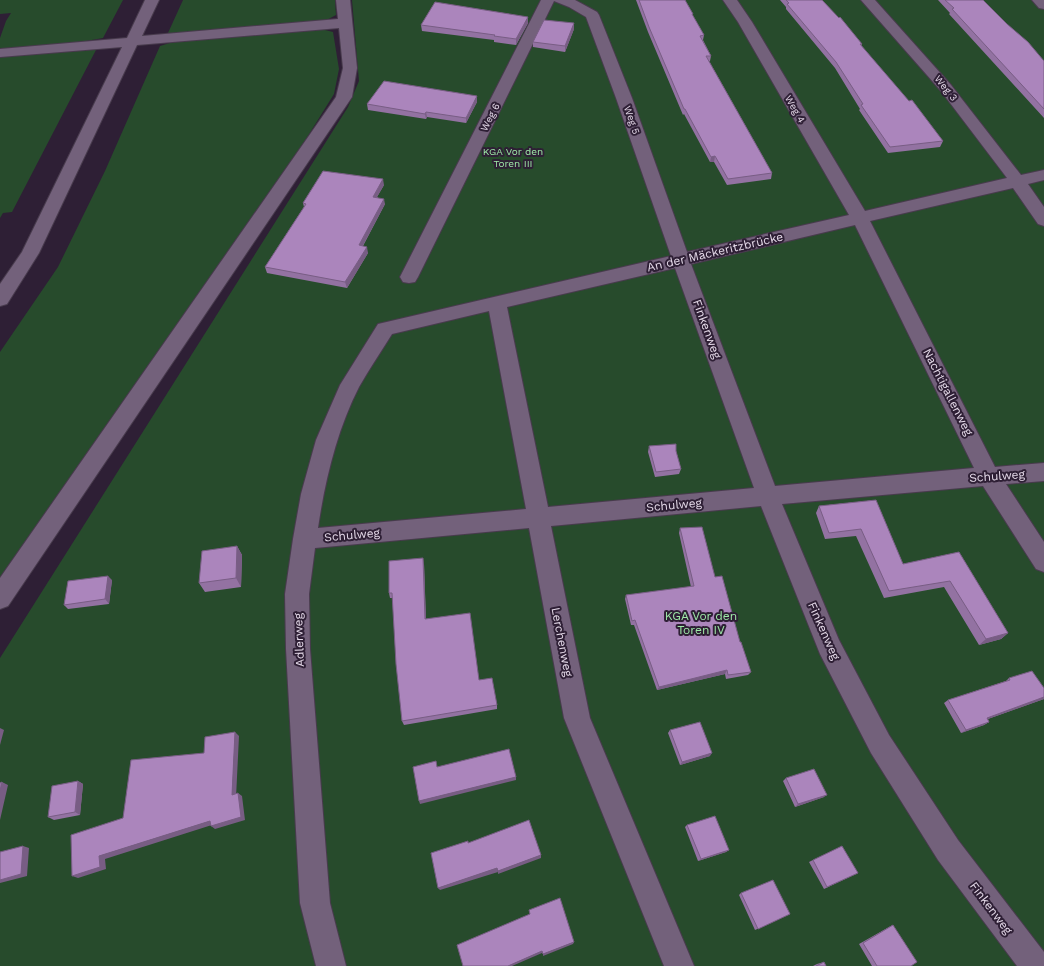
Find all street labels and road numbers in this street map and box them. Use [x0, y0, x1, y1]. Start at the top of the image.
street label: Weg 3 [932, 73, 960, 103]
street label: Weg 4 [783, 93, 807, 125]
street label: Weg 6 [478, 101, 502, 133]
street label: Weg 5 [622, 104, 642, 136]
street label: An der Mäckeritzbrücke [646, 229, 785, 274]
street label: Finkenweg [690, 298, 724, 361]
street label: Nachtigallenweg [920, 346, 976, 438]
street label: Schulweg [969, 467, 1026, 485]
street label: Schulweg [646, 496, 703, 514]
street label: Schulweg [324, 526, 381, 544]
street label: Finkenweg [805, 600, 843, 663]
street label: Lerchenweg [548, 606, 576, 678]
street label: Adlerweg [291, 612, 307, 667]
street label: Finkenweg [967, 879, 1016, 937]

